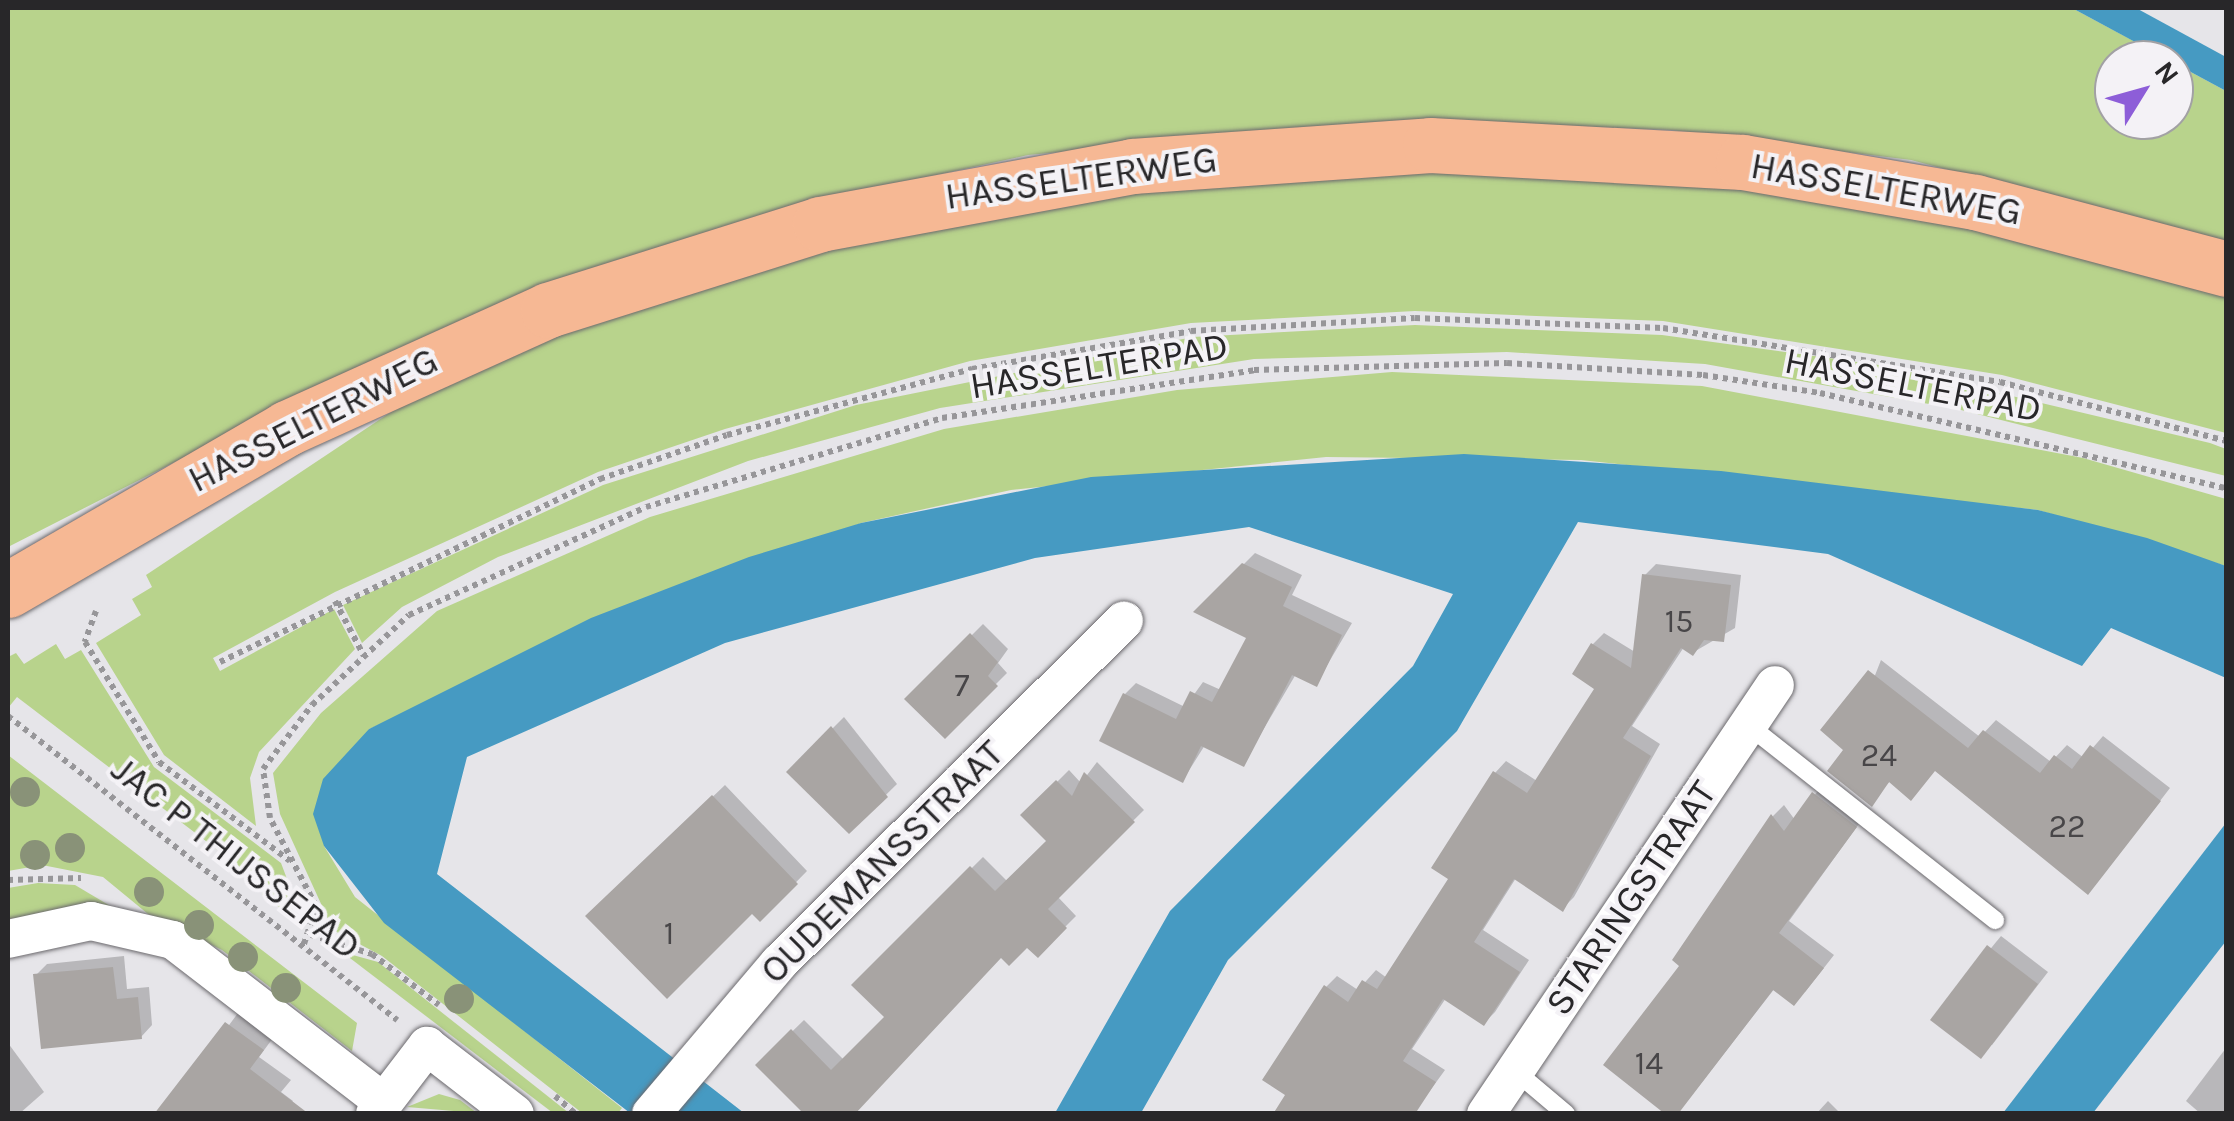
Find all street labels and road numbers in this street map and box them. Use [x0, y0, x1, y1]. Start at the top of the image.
street label: HASSELTERWEG [942, 136, 1220, 220]
street label: HASSELTERWEG [1747, 143, 2025, 235]
street label: HASSELTERPAD [967, 323, 1231, 409]
street label: HASSELTERWEG [181, 338, 445, 502]
street label: HASSELTERPAD [1781, 338, 2045, 432]
street label: OUDEMANSSTRAAT [751, 731, 1013, 993]
street label: JAC P THIJSSEPAD [102, 747, 370, 969]
street label: STARINGSTRAAT [1536, 772, 1726, 1024]

